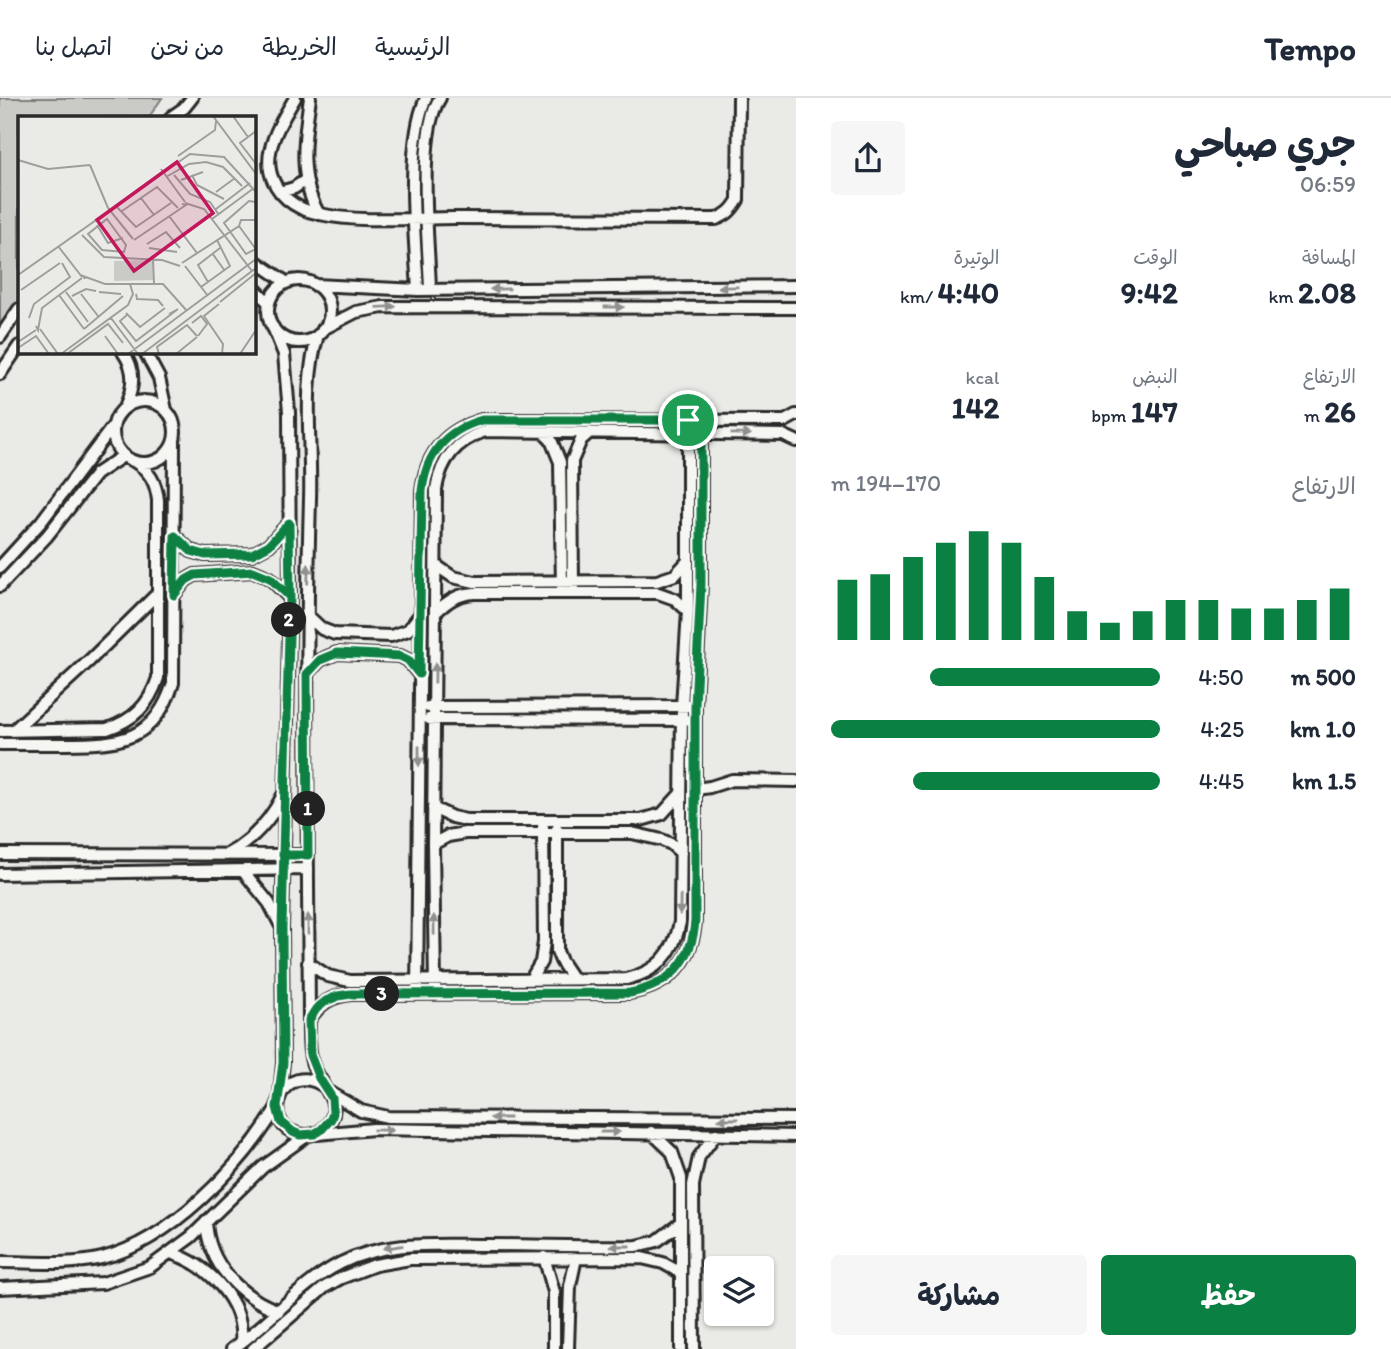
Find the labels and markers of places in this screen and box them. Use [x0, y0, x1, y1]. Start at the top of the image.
pin [658, 390, 718, 450]
pin: 2 [272, 602, 306, 638]
pin: 1 [290, 792, 326, 826]
pin: 3 [364, 976, 400, 1012]

